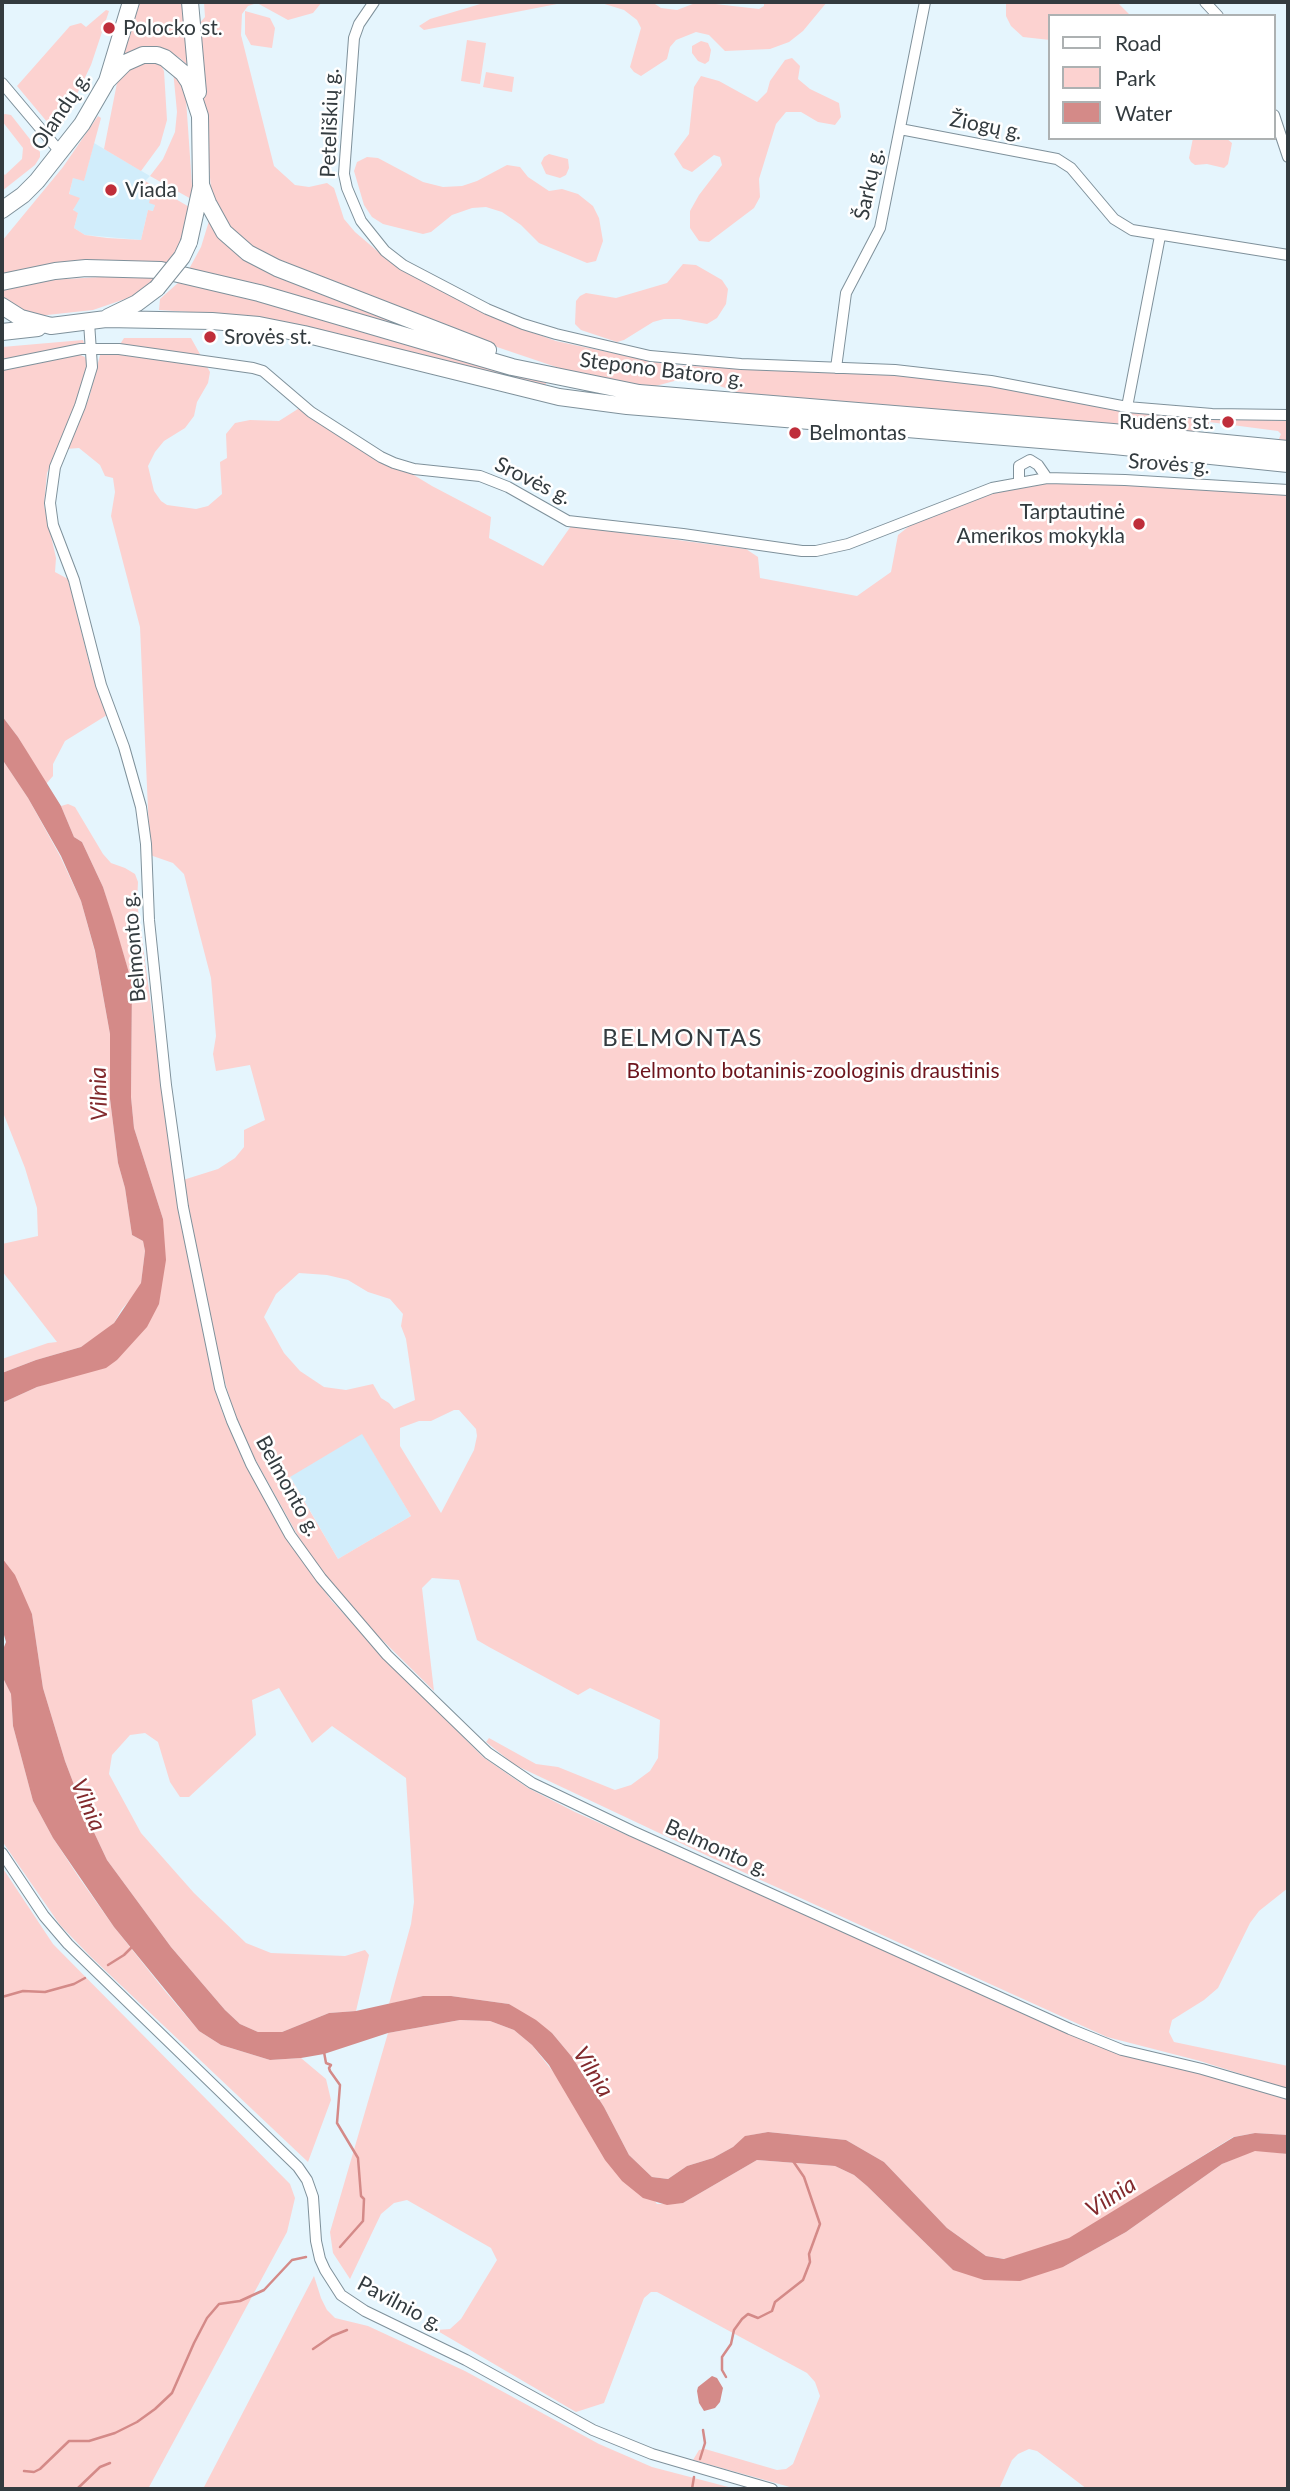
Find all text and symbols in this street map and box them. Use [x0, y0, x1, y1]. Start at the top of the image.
legend [1048, 14, 1276, 140]
place label: Polocko st. [123, 15, 223, 41]
marker: Polocko st. [101, 20, 117, 36]
text: Road [1115, 30, 1162, 55]
text: Park [1115, 65, 1156, 90]
street label: Olandų g. [26, 67, 96, 155]
street label: Peteliškių g. [315, 68, 345, 178]
text: Water [1115, 100, 1172, 125]
street label: Žiogų g. [948, 107, 1024, 145]
street label: Šarkų g. [849, 146, 889, 222]
place label: Viada [125, 177, 177, 203]
marker: Viada [103, 182, 119, 198]
place label: Srovės st. [224, 324, 312, 350]
marker: Srovės st. [202, 329, 218, 345]
street label: Stepono Batoro g. [578, 347, 746, 393]
place label: Rudens st. [1119, 409, 1214, 435]
marker: Rudens st. [1220, 414, 1236, 430]
place label: Belmontas [809, 420, 906, 446]
marker: Belmontas [787, 425, 803, 441]
street label: Srovės g. [1127, 449, 1211, 479]
street label: Srovės g. [491, 452, 575, 510]
place label: Tarptautinė Amerikos mokykla [957, 499, 1125, 549]
marker: Tarptautinė Amerikos mokykla [1131, 516, 1147, 532]
street label: Belmonto g. [117, 891, 151, 1003]
district label: BELMONTAS [603, 1024, 763, 1052]
park label: Belmonto botaninis-zoologinis draustinis [627, 1058, 999, 1084]
water label: Vilnia [84, 1066, 114, 1122]
street label: Belmonto g. [250, 1431, 326, 1541]
water label: Vilnia [65, 1775, 111, 1835]
street label: Belmonto g. [661, 1814, 773, 1882]
water label: Vilnia [567, 2042, 619, 2102]
water label: Vilnia [1081, 2171, 1141, 2223]
street label: Pavilnio g. [353, 2271, 447, 2337]

